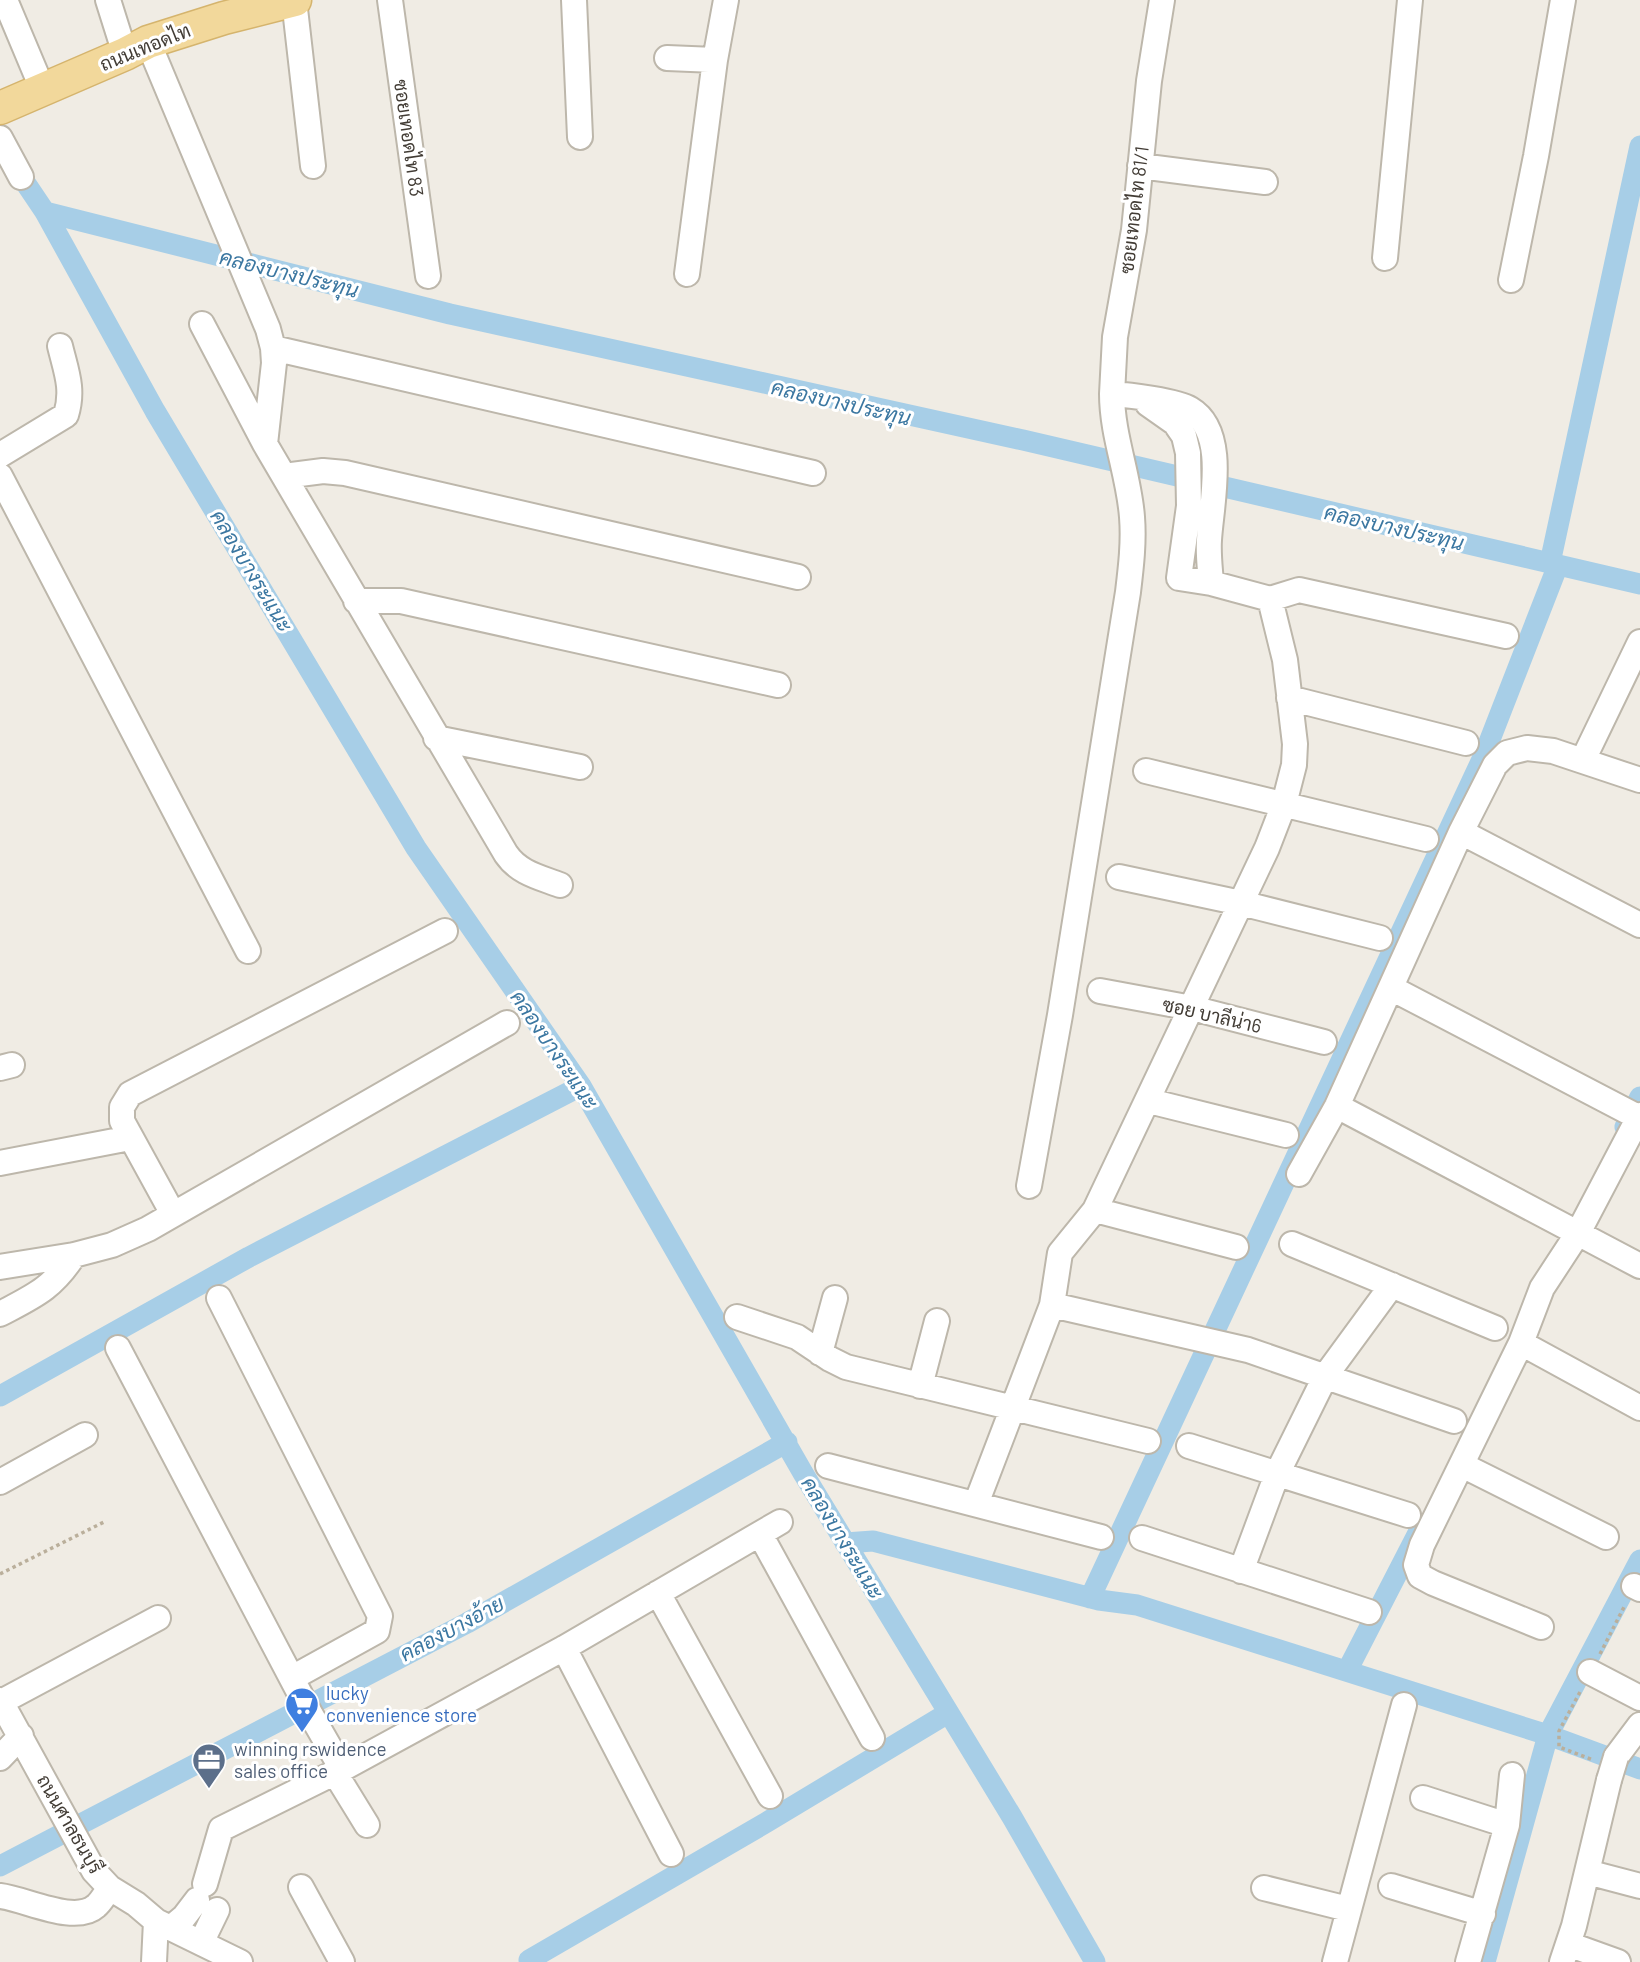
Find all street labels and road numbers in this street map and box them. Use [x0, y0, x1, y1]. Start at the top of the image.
street label: ถนนเทอดไท [96, 18, 194, 75]
street label: ซอยเทอดไท 83 [390, 78, 429, 198]
street label: ซอยเทอดไท 81/1 [1114, 145, 1153, 275]
street label: ซอย บาลีน่า6 [1160, 992, 1264, 1037]
street label: ถนนศาลธนบุรี [31, 1770, 108, 1878]

